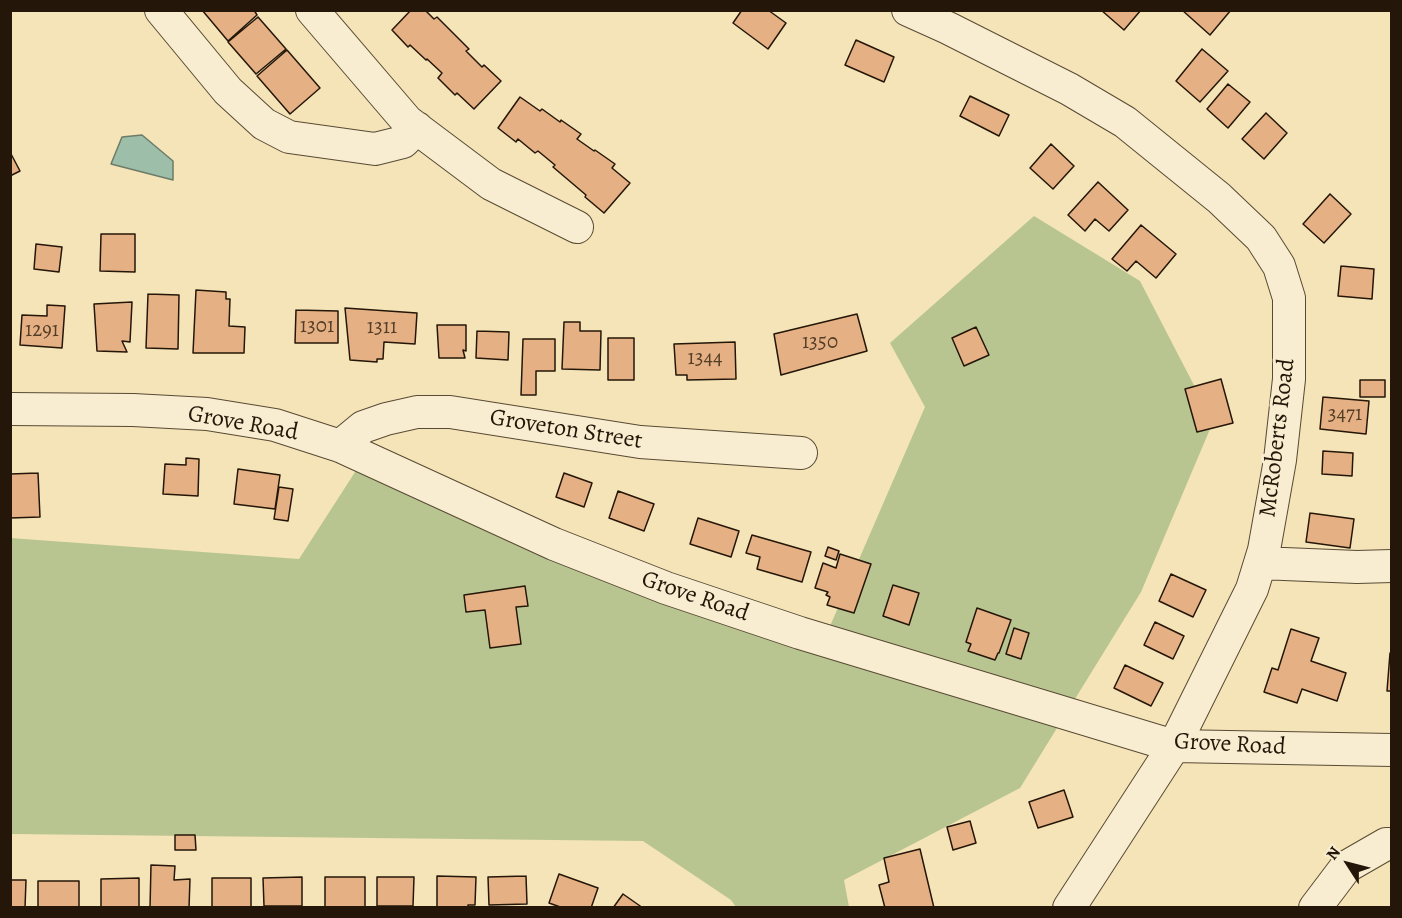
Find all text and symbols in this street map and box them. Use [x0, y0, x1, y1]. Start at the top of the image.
house number: 1301 [300, 314, 334, 340]
house number: 1311 [367, 315, 397, 341]
house number: 1291 [25, 318, 59, 344]
house number: 1350 [802, 330, 838, 356]
house number: 1344 [688, 346, 722, 372]
street label: McRoberts Road [1254, 357, 1302, 519]
street label: Grove Road [185, 400, 301, 448]
house number: 3471 [1328, 402, 1362, 428]
street label: Groveton Street [488, 404, 644, 456]
street label: Grove Road [637, 565, 753, 629]
street label: Grove Road [1173, 728, 1287, 762]
north arrow [1318, 834, 1378, 894]
text: N [1321, 842, 1346, 865]

